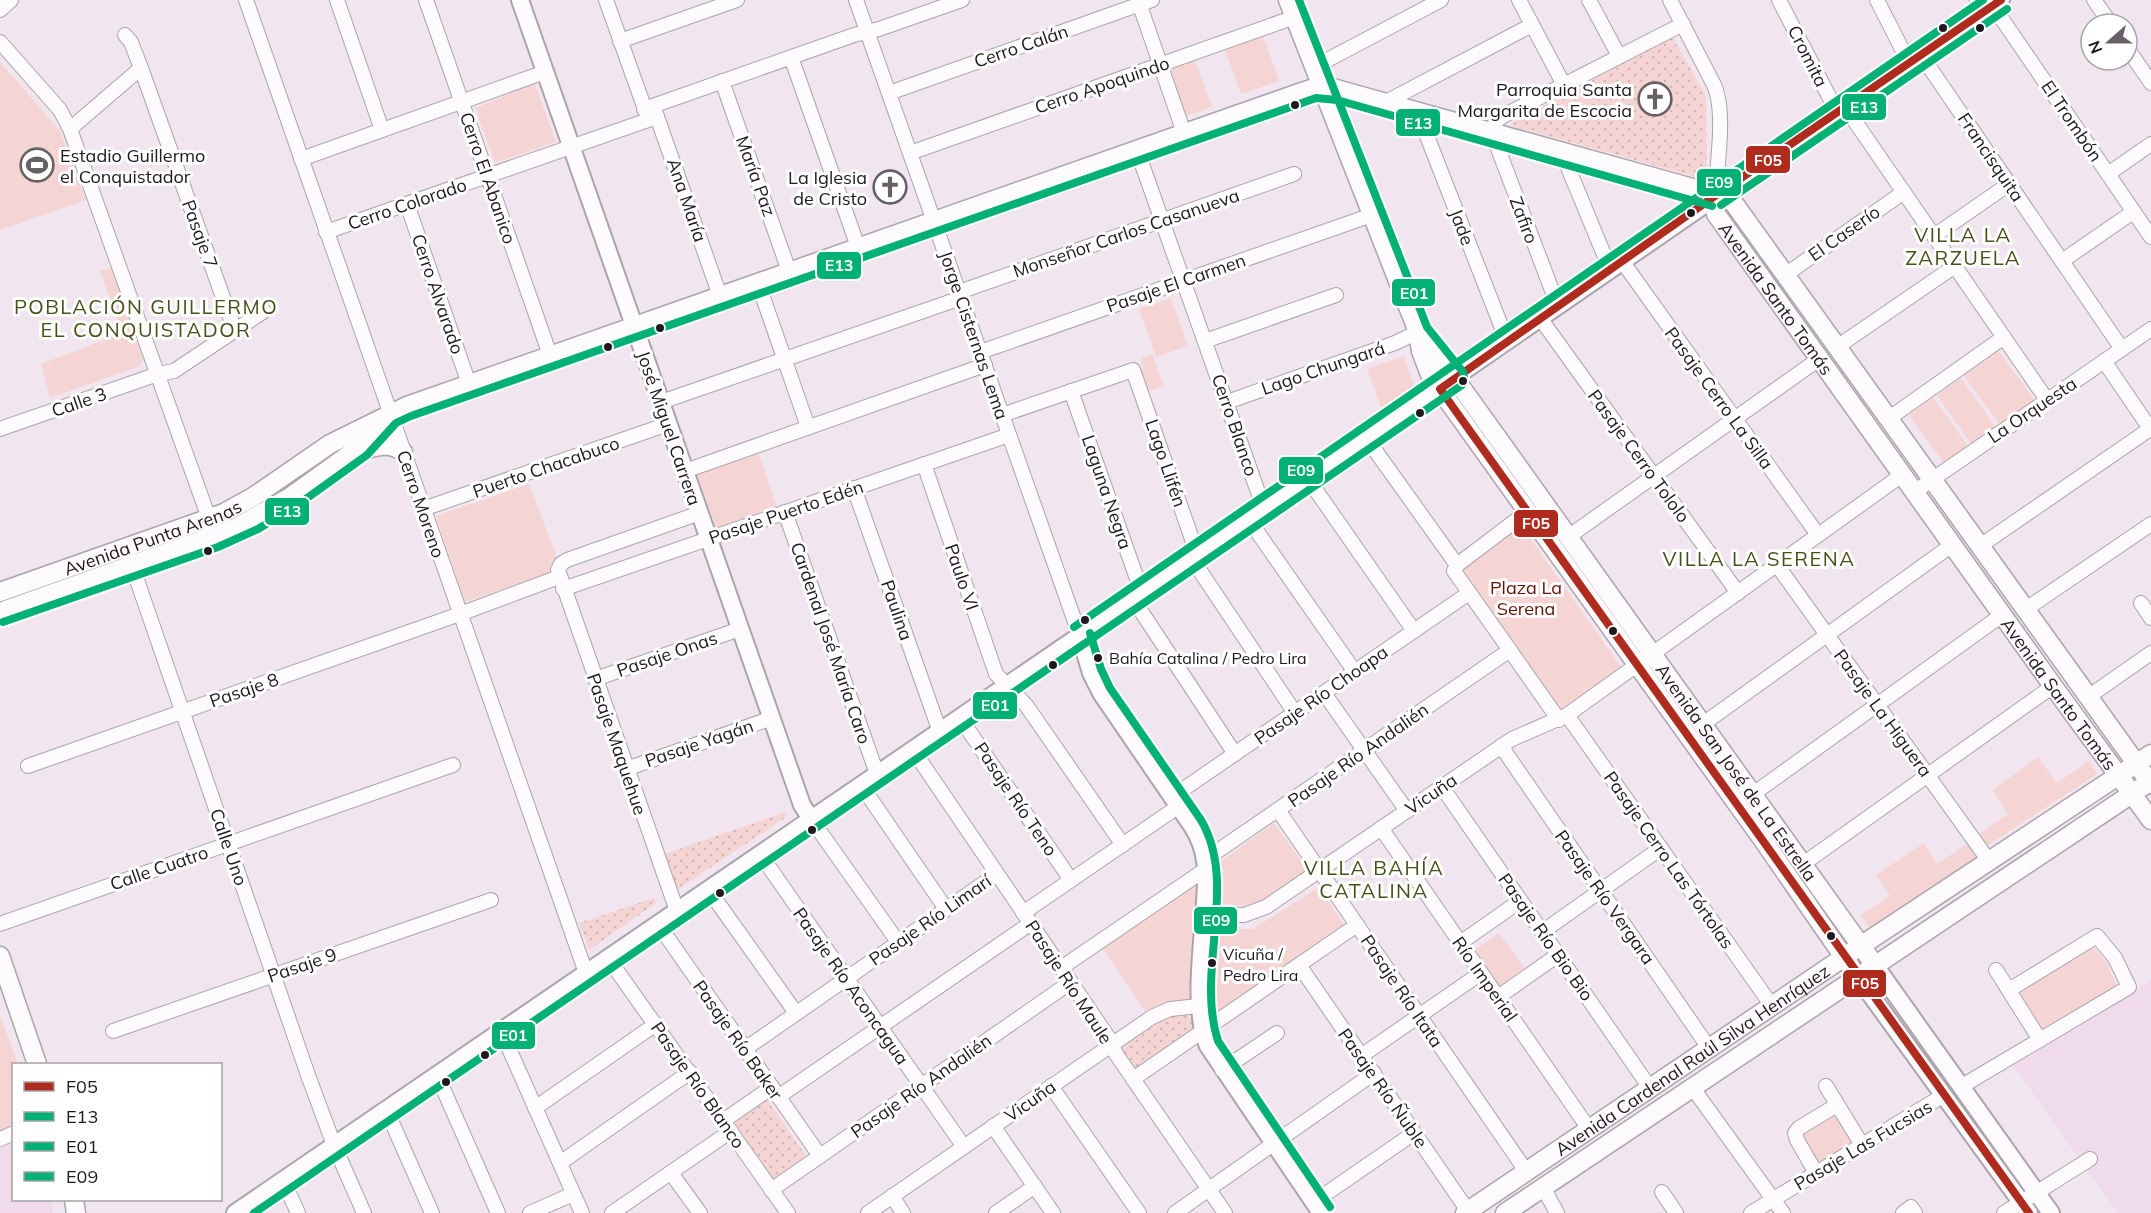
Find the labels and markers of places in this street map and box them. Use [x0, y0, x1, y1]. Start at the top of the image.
unlabelled marker [1937, 22, 1949, 34]
unlabelled marker [1974, 22, 1986, 34]
place label: Parroquia Santa Margarita de Escocia [1457, 78, 1632, 122]
church icon: Parroquia Santa Margarita de Escocia [1637, 81, 1673, 117]
unlabelled marker [1289, 99, 1301, 111]
place label: Estadio Guillermo el Conquistador [60, 144, 205, 188]
sports icon: Estadio Guillermo el Conquistador [19, 147, 55, 183]
place label: La Iglesia de Cristo [788, 166, 867, 210]
church icon: La Iglesia de Cristo [872, 169, 908, 205]
unlabelled marker [1685, 207, 1697, 219]
unlabelled marker [654, 322, 666, 334]
unlabelled marker [602, 341, 614, 353]
unlabelled marker [1457, 375, 1469, 387]
unlabelled marker [1414, 407, 1426, 419]
unlabelled marker [202, 545, 214, 557]
unlabelled marker [1079, 614, 1091, 626]
unlabelled marker [1607, 625, 1619, 637]
place label: Bahía Catalina / Pedro Lira [1109, 648, 1307, 668]
marker: Bahía Catalina / Pedro Lira [1092, 652, 1104, 664]
unlabelled marker [1047, 659, 1059, 671]
unlabelled marker [806, 824, 818, 836]
unlabelled marker [714, 887, 726, 899]
unlabelled marker [1825, 930, 1837, 942]
place label: Vicuña / Pedro Lira [1223, 944, 1298, 985]
marker: Vicuña / Pedro Lira [1206, 957, 1218, 969]
unlabelled marker [479, 1049, 491, 1061]
unlabelled marker [440, 1076, 452, 1088]

